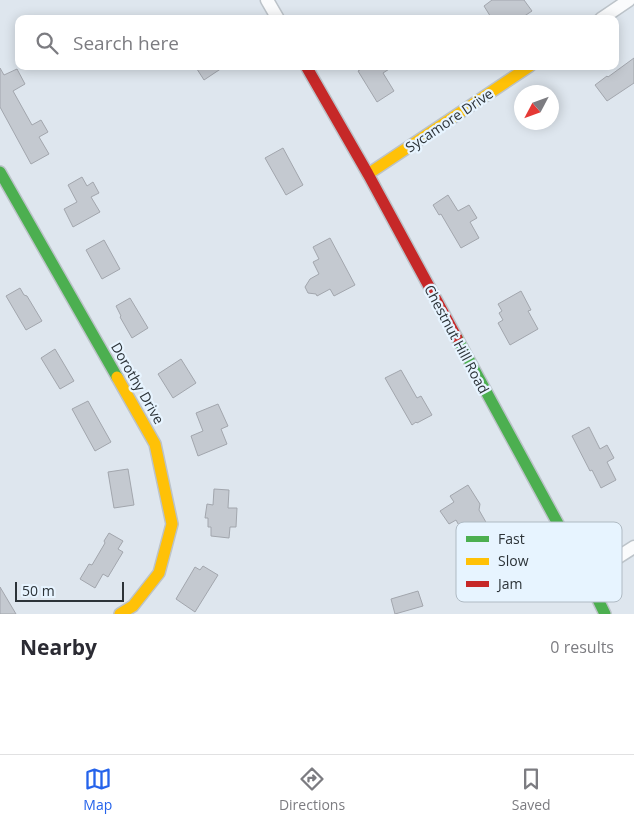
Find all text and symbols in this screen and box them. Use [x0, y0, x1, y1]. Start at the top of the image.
search box [15, 15, 619, 70]
icon: search [33, 29, 61, 57]
text: Search here [73, 30, 179, 56]
street label: Sycamore Drive [401, 84, 497, 156]
north arrow [514, 85, 559, 130]
street label: Chestnut Hill Road [420, 281, 494, 397]
street label: Dorothy Drive [107, 339, 169, 427]
legend [456, 522, 622, 602]
text: Fast [498, 529, 525, 548]
text: Slow [498, 551, 529, 570]
text: Jam [496, 574, 523, 593]
scale bar [15, 579, 124, 602]
text: 50 m [22, 581, 55, 600]
text: Nearby [20, 633, 97, 661]
text: 0 results [550, 636, 614, 658]
tab: Map [83, 765, 112, 814]
tab: Directions [279, 765, 345, 814]
tab: Saved [512, 765, 551, 814]

